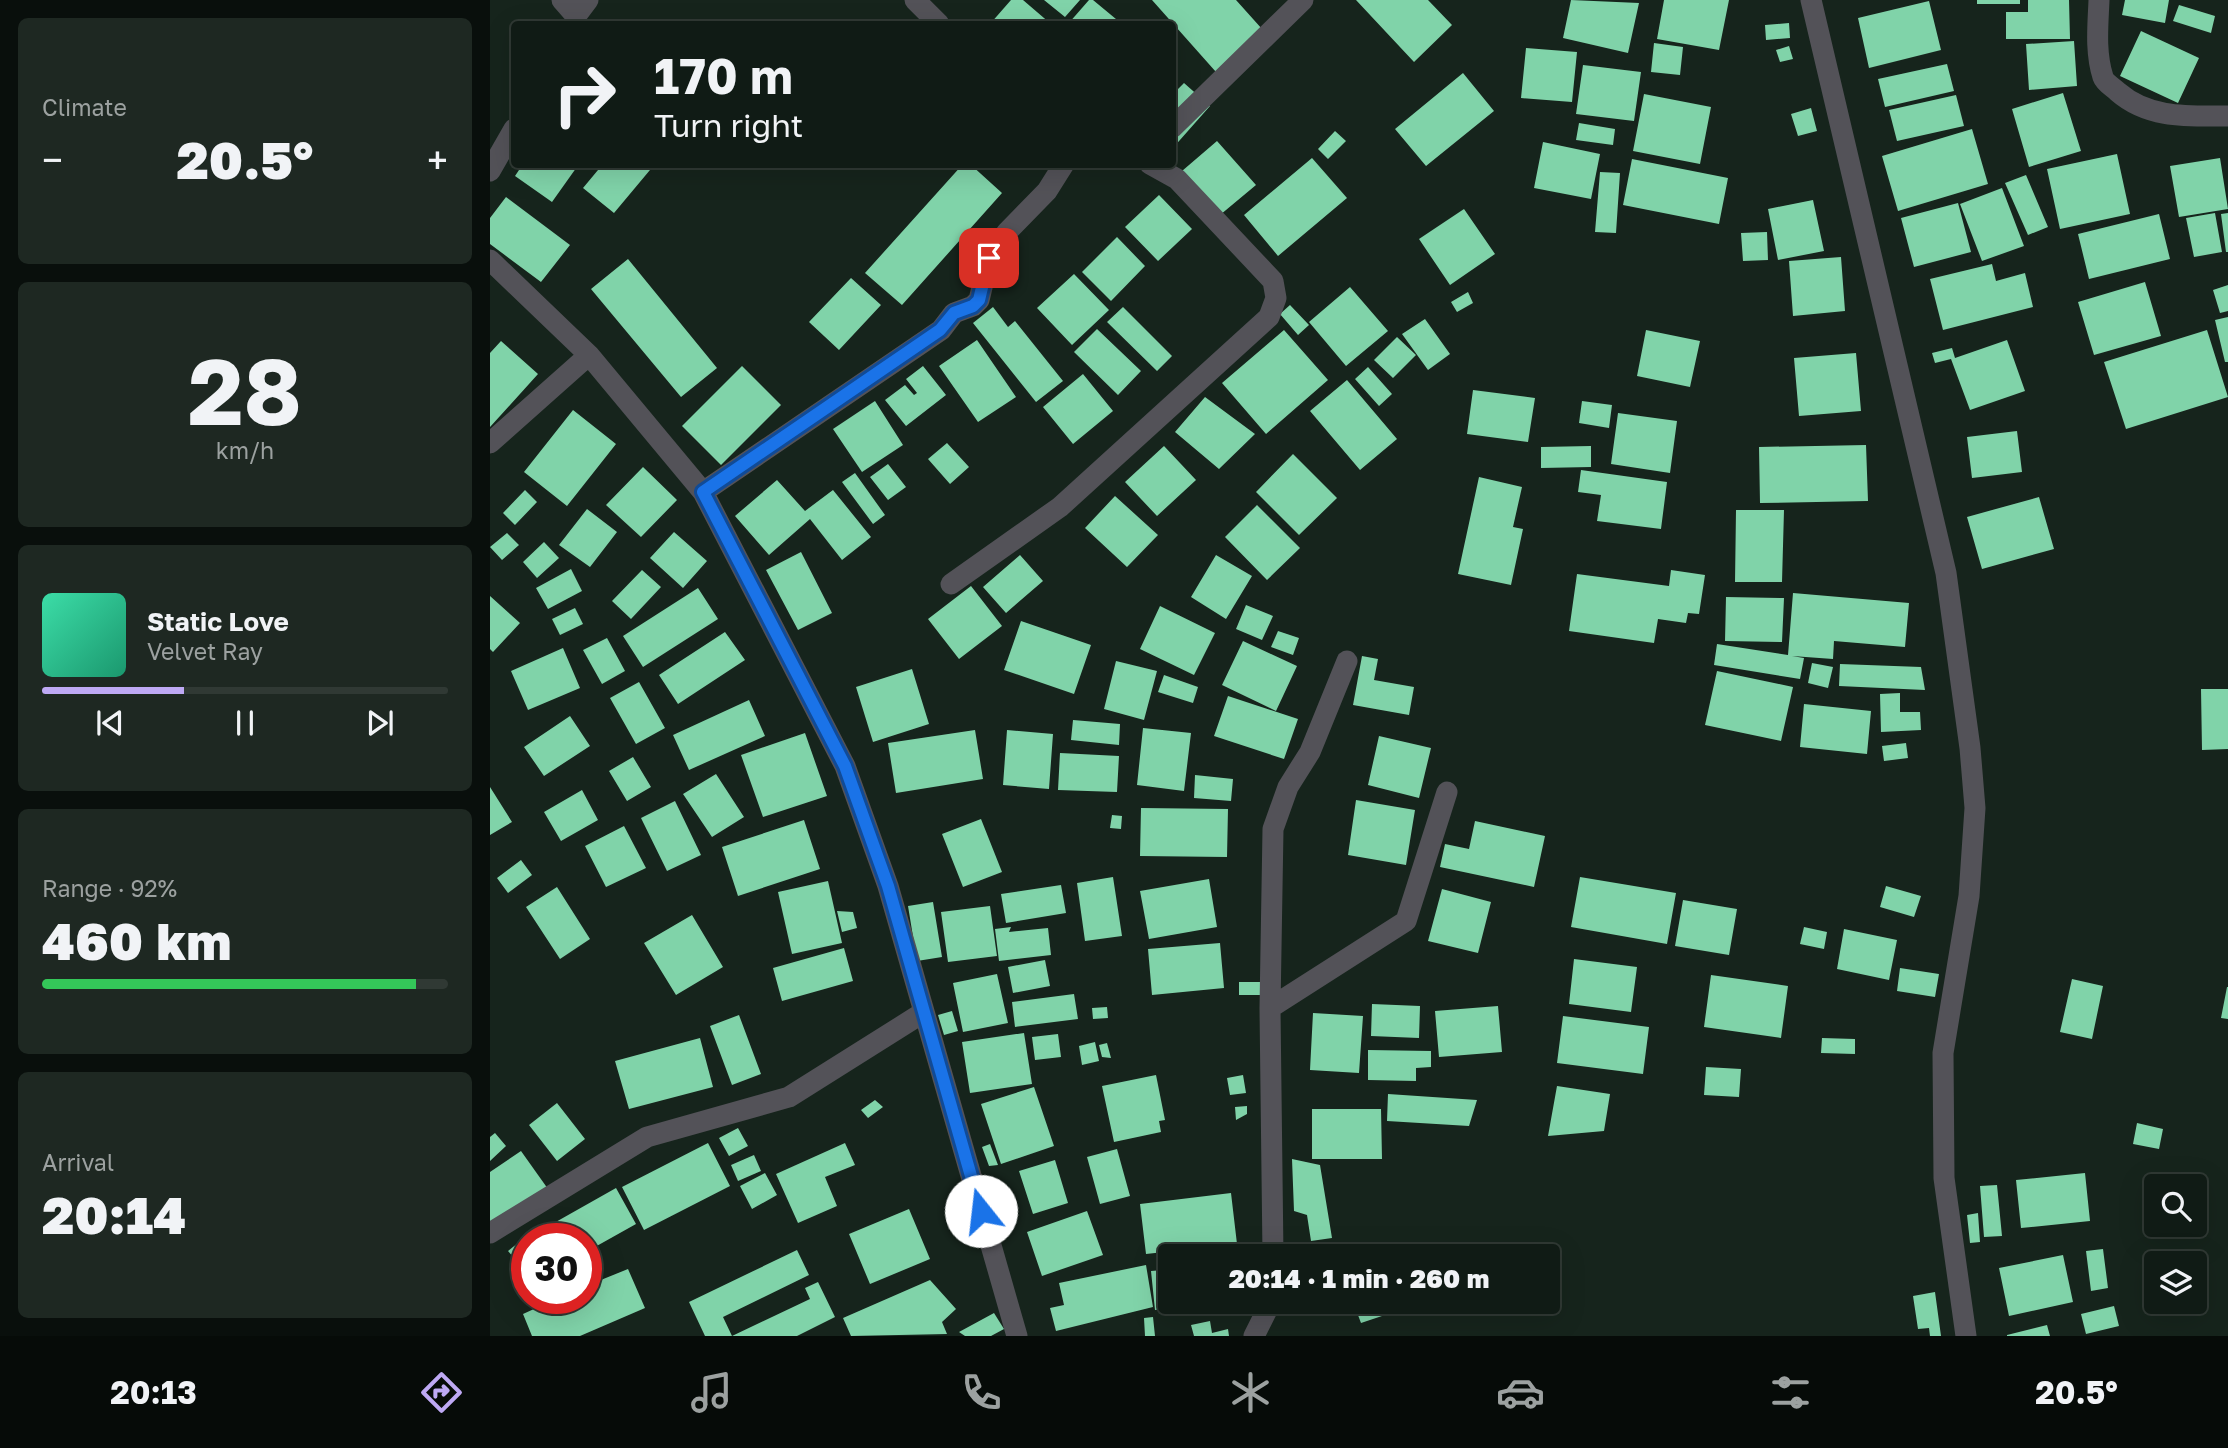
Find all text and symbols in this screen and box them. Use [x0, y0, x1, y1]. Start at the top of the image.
text: 170 m [654, 46, 793, 105]
icon: right [539, 49, 630, 140]
text: Climate [42, 93, 127, 121]
text: Turn right [654, 106, 803, 144]
text: 20.5° [177, 128, 313, 190]
text: − [42, 137, 63, 182]
text: + [427, 137, 448, 182]
pin [959, 228, 1019, 288]
icon: arrive [970, 239, 1008, 277]
text: 28 [188, 336, 302, 445]
text: km/h [216, 436, 274, 464]
text: Static Love [147, 606, 289, 637]
text: Velvet Ray [147, 637, 263, 665]
icon: previous [91, 704, 129, 742]
icon: pause [226, 704, 264, 742]
icon: next [361, 704, 399, 742]
text: Range · 92% [42, 874, 177, 902]
text: 460 km [42, 909, 231, 971]
text: Arrival [42, 1148, 114, 1176]
position arrow [944, 1174, 1018, 1248]
map controls [2144, 1174, 2207, 1314]
button: search [2144, 1174, 2207, 1237]
text: 20:14 [42, 1183, 186, 1245]
speed limit sign: 30 [511, 1223, 602, 1314]
button: layers [2144, 1251, 2207, 1314]
text: 20:14 · 1 min · 260 m [1229, 1263, 1489, 1294]
icon: directions [417, 1368, 466, 1417]
icon: music [687, 1368, 736, 1417]
icon: phone [957, 1368, 1006, 1417]
icon: climate [1226, 1368, 1275, 1417]
icon: car [1496, 1368, 1545, 1417]
icon: filters [1766, 1368, 1815, 1417]
text: 20:13 [110, 1373, 197, 1411]
text: 20.5° [2035, 1373, 2118, 1411]

